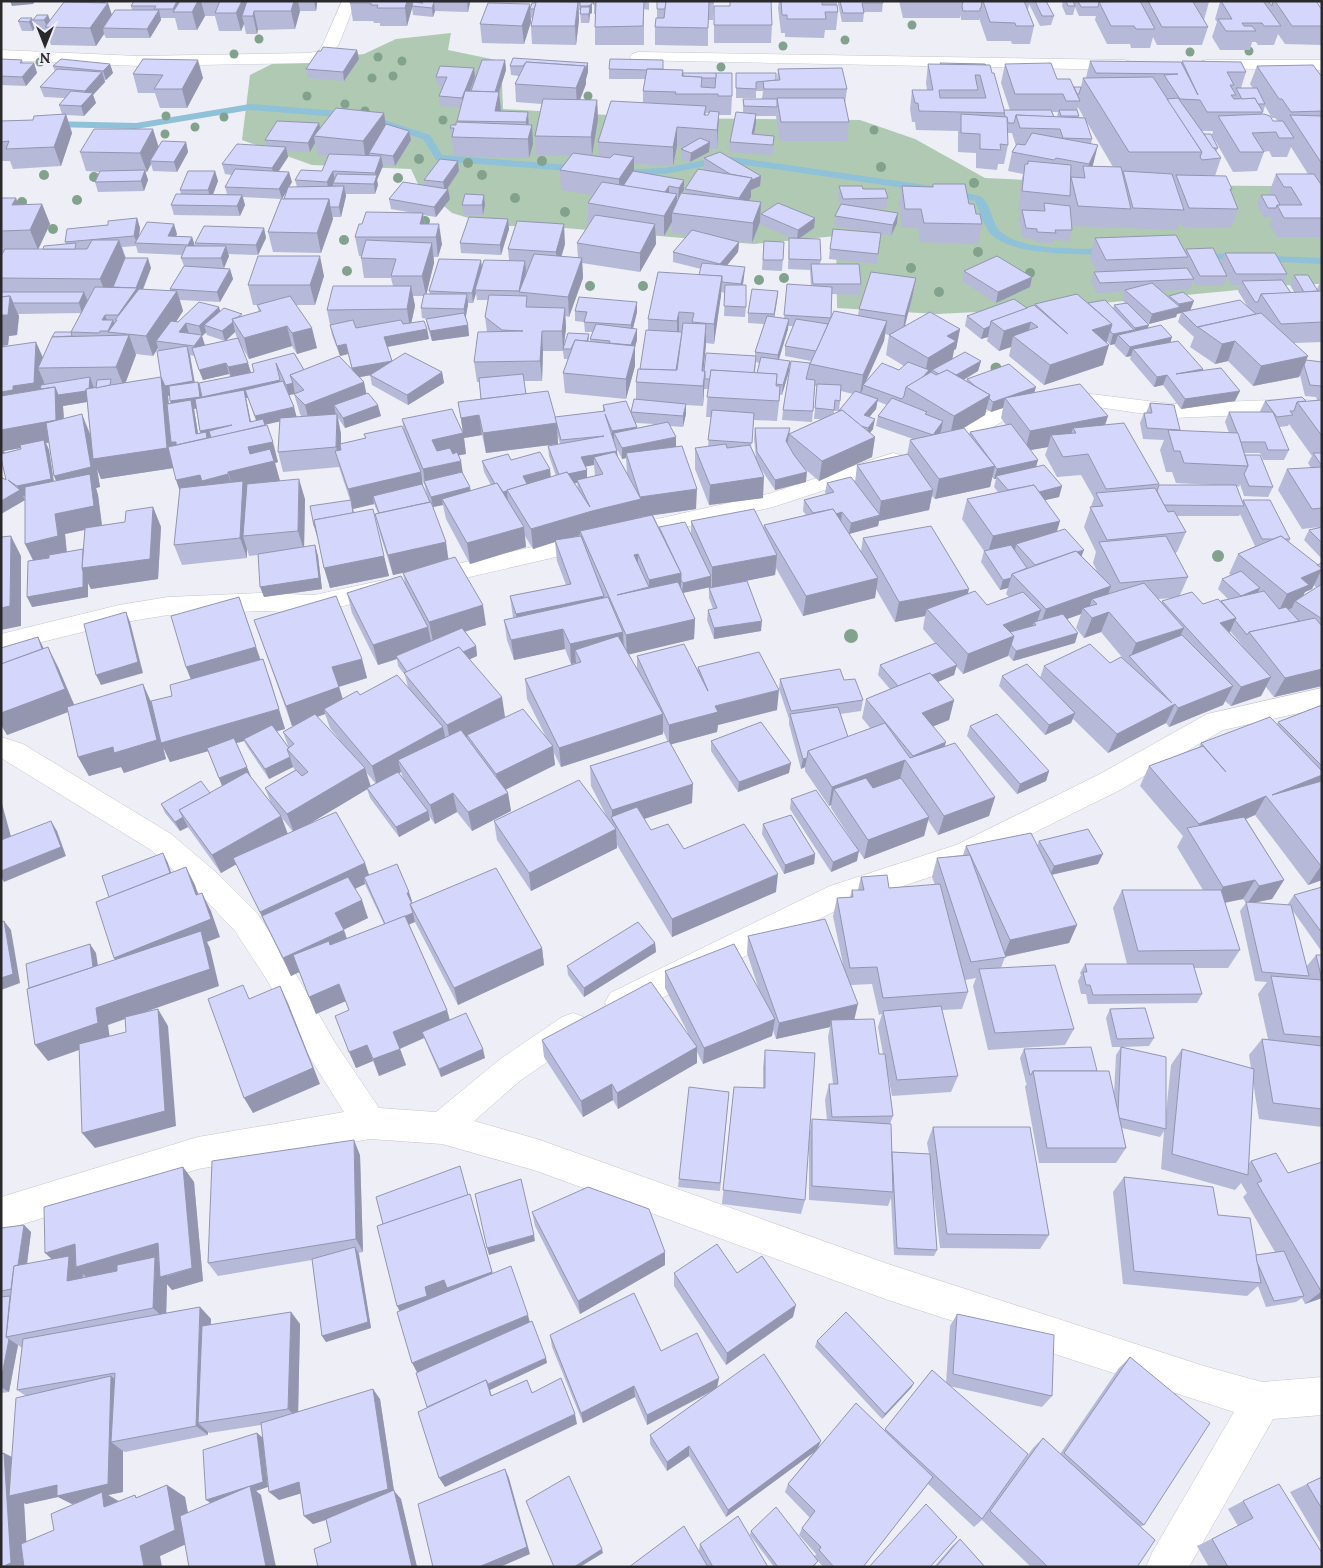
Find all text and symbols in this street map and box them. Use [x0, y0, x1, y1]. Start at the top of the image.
north arrow [20, 20, 70, 70]
text: N [39, 49, 50, 67]

